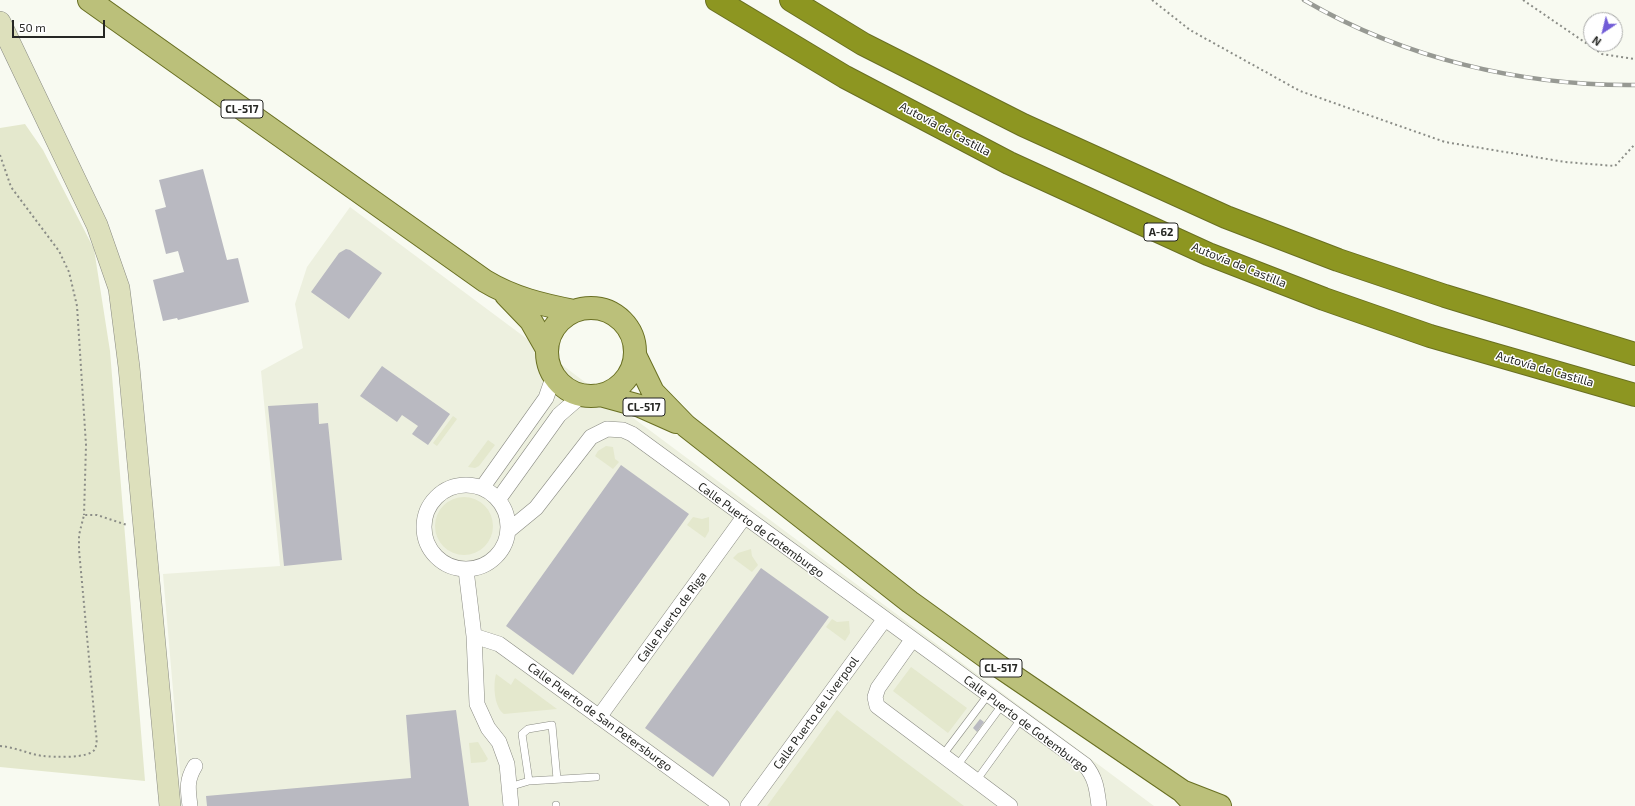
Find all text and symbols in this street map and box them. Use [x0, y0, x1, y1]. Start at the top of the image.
scale bar [14, 12, 107, 38]
north arrow [1583, 12, 1623, 52]
text: 50 m [19, 20, 46, 34]
text: N [1589, 34, 1603, 49]
street label: Autovía de Castilla [897, 99, 993, 159]
road number: CL-517 [221, 100, 263, 118]
road number: A-62 [1144, 223, 1178, 241]
street label: Autovía de Castilla [1189, 239, 1289, 291]
street label: Autovía de Castilla [1494, 348, 1596, 390]
road number: CL-517 [623, 398, 665, 416]
street label: Calle Puerto de Gotemburgo [695, 479, 827, 581]
street label: Calle Puerto de Riga [634, 569, 710, 665]
street label: Calle Puerto de Liverpool [770, 654, 862, 772]
road number: CL-517 [980, 659, 1022, 677]
street label: Calle Puerto de San Petersburgo [525, 660, 675, 774]
street label: Calle Puerto de Gotemburgo [961, 672, 1091, 776]

